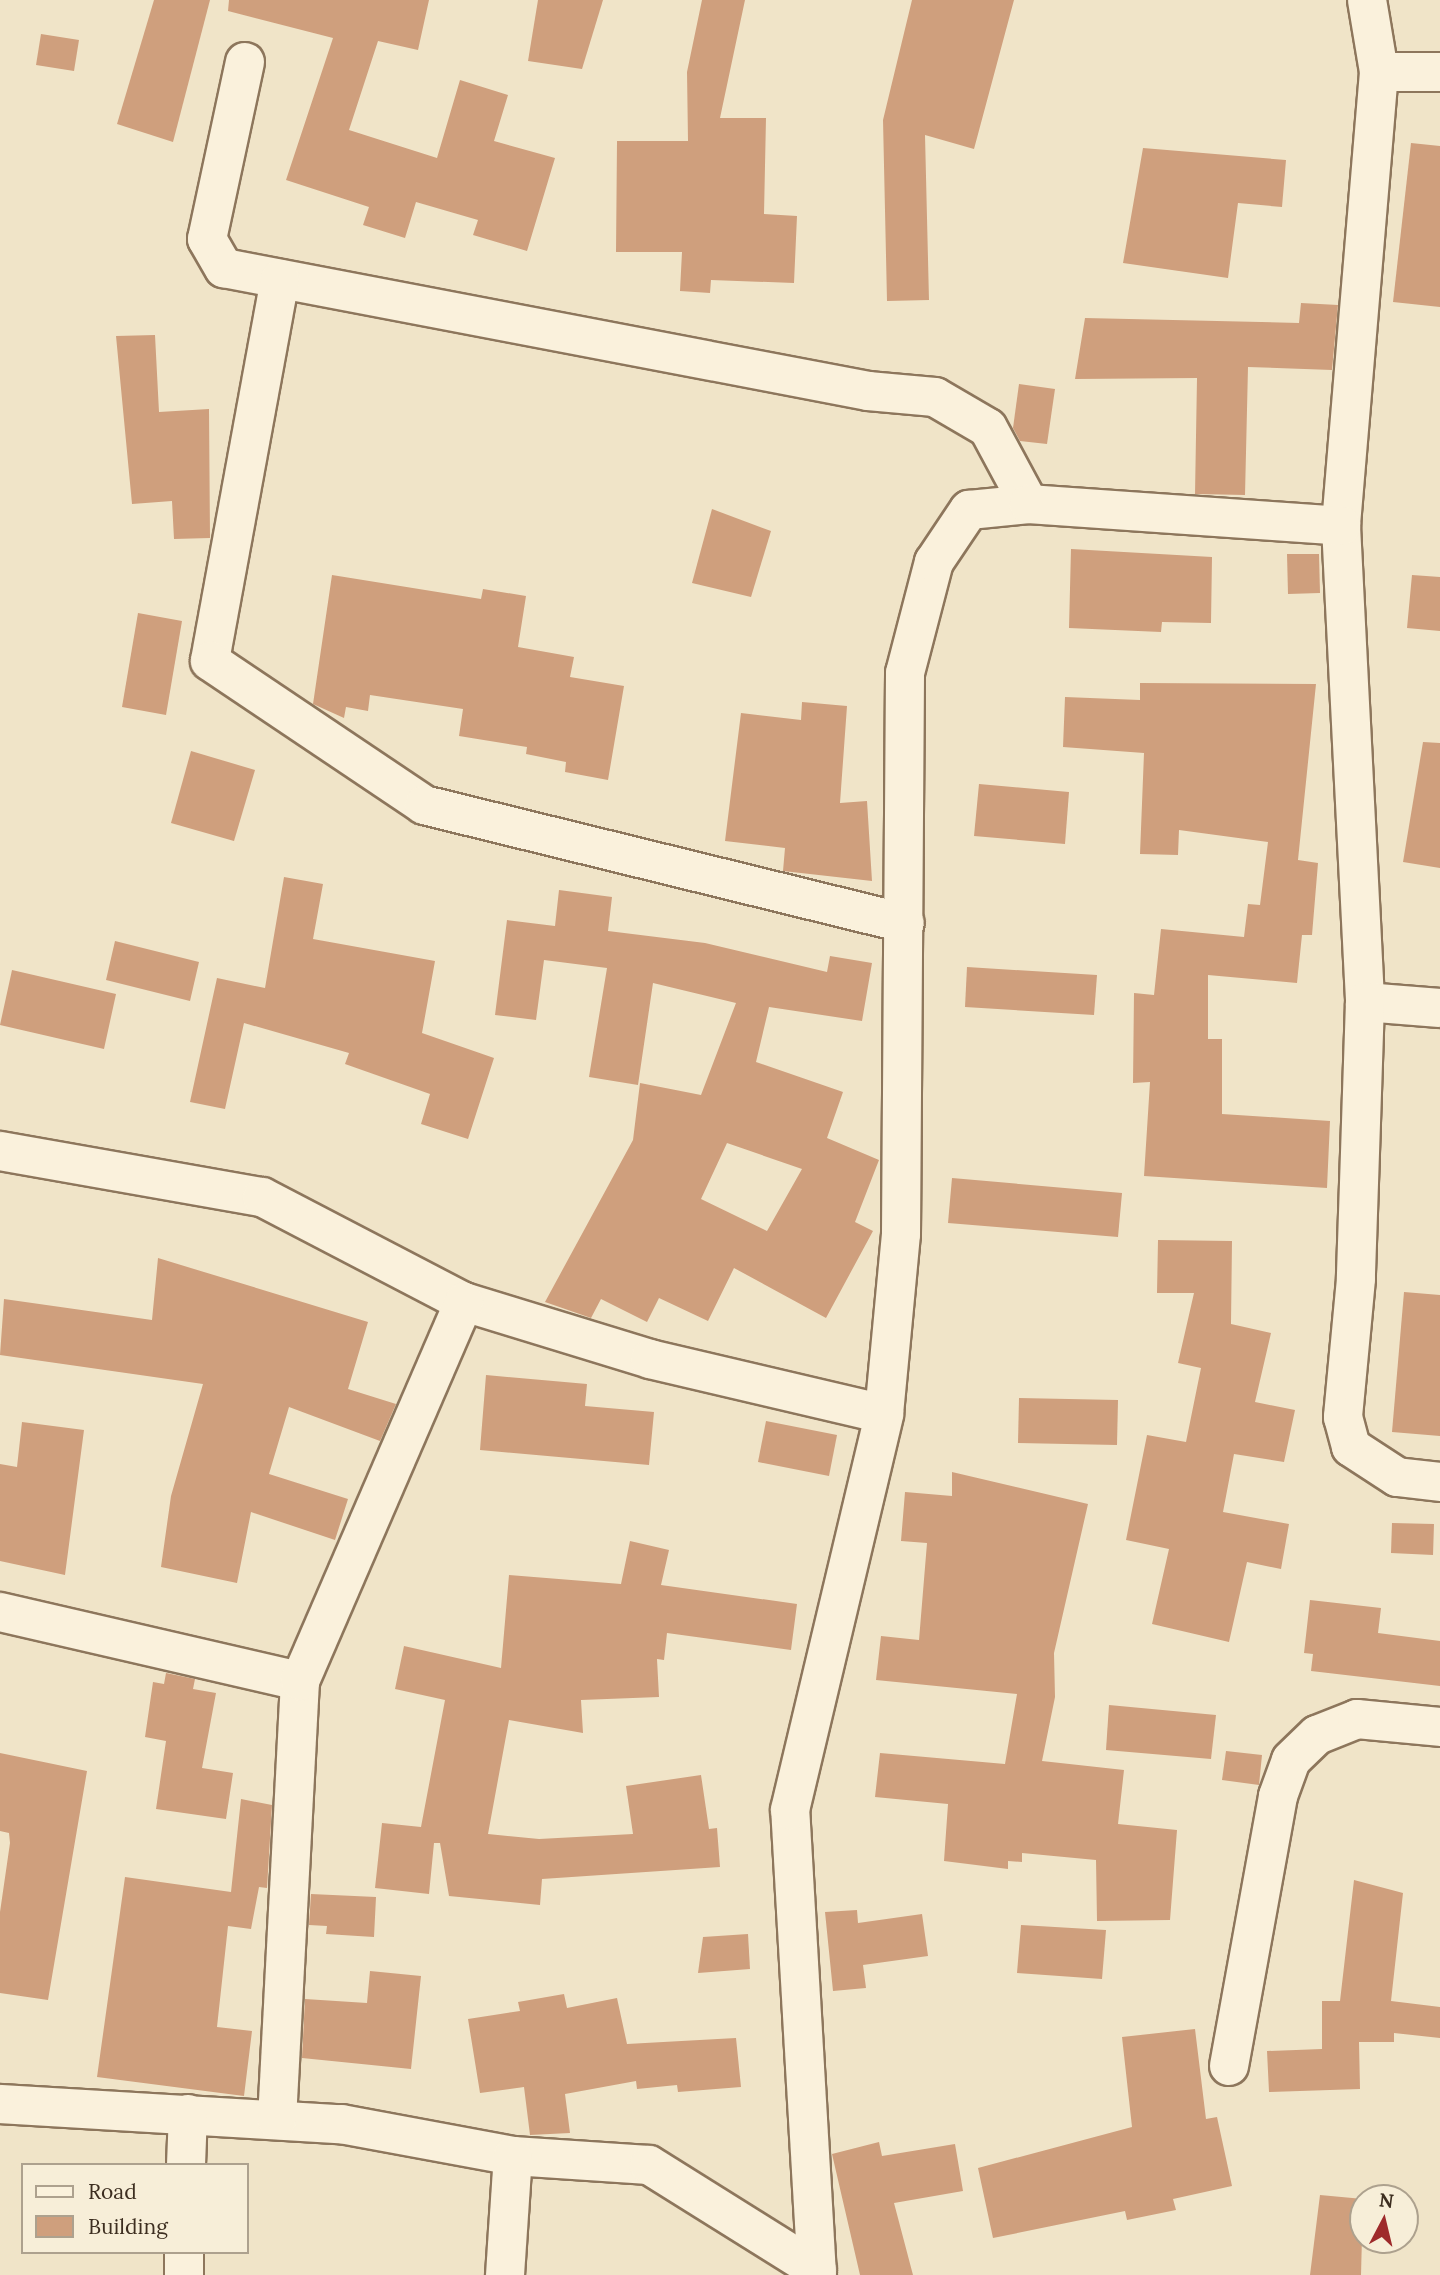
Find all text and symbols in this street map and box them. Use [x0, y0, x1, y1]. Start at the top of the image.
legend [21, 2163, 248, 2254]
text: Road [88, 2178, 137, 2205]
north arrow [1349, 2184, 1419, 2254]
text: N [1378, 2187, 1395, 2213]
text: Building [88, 2213, 168, 2240]

